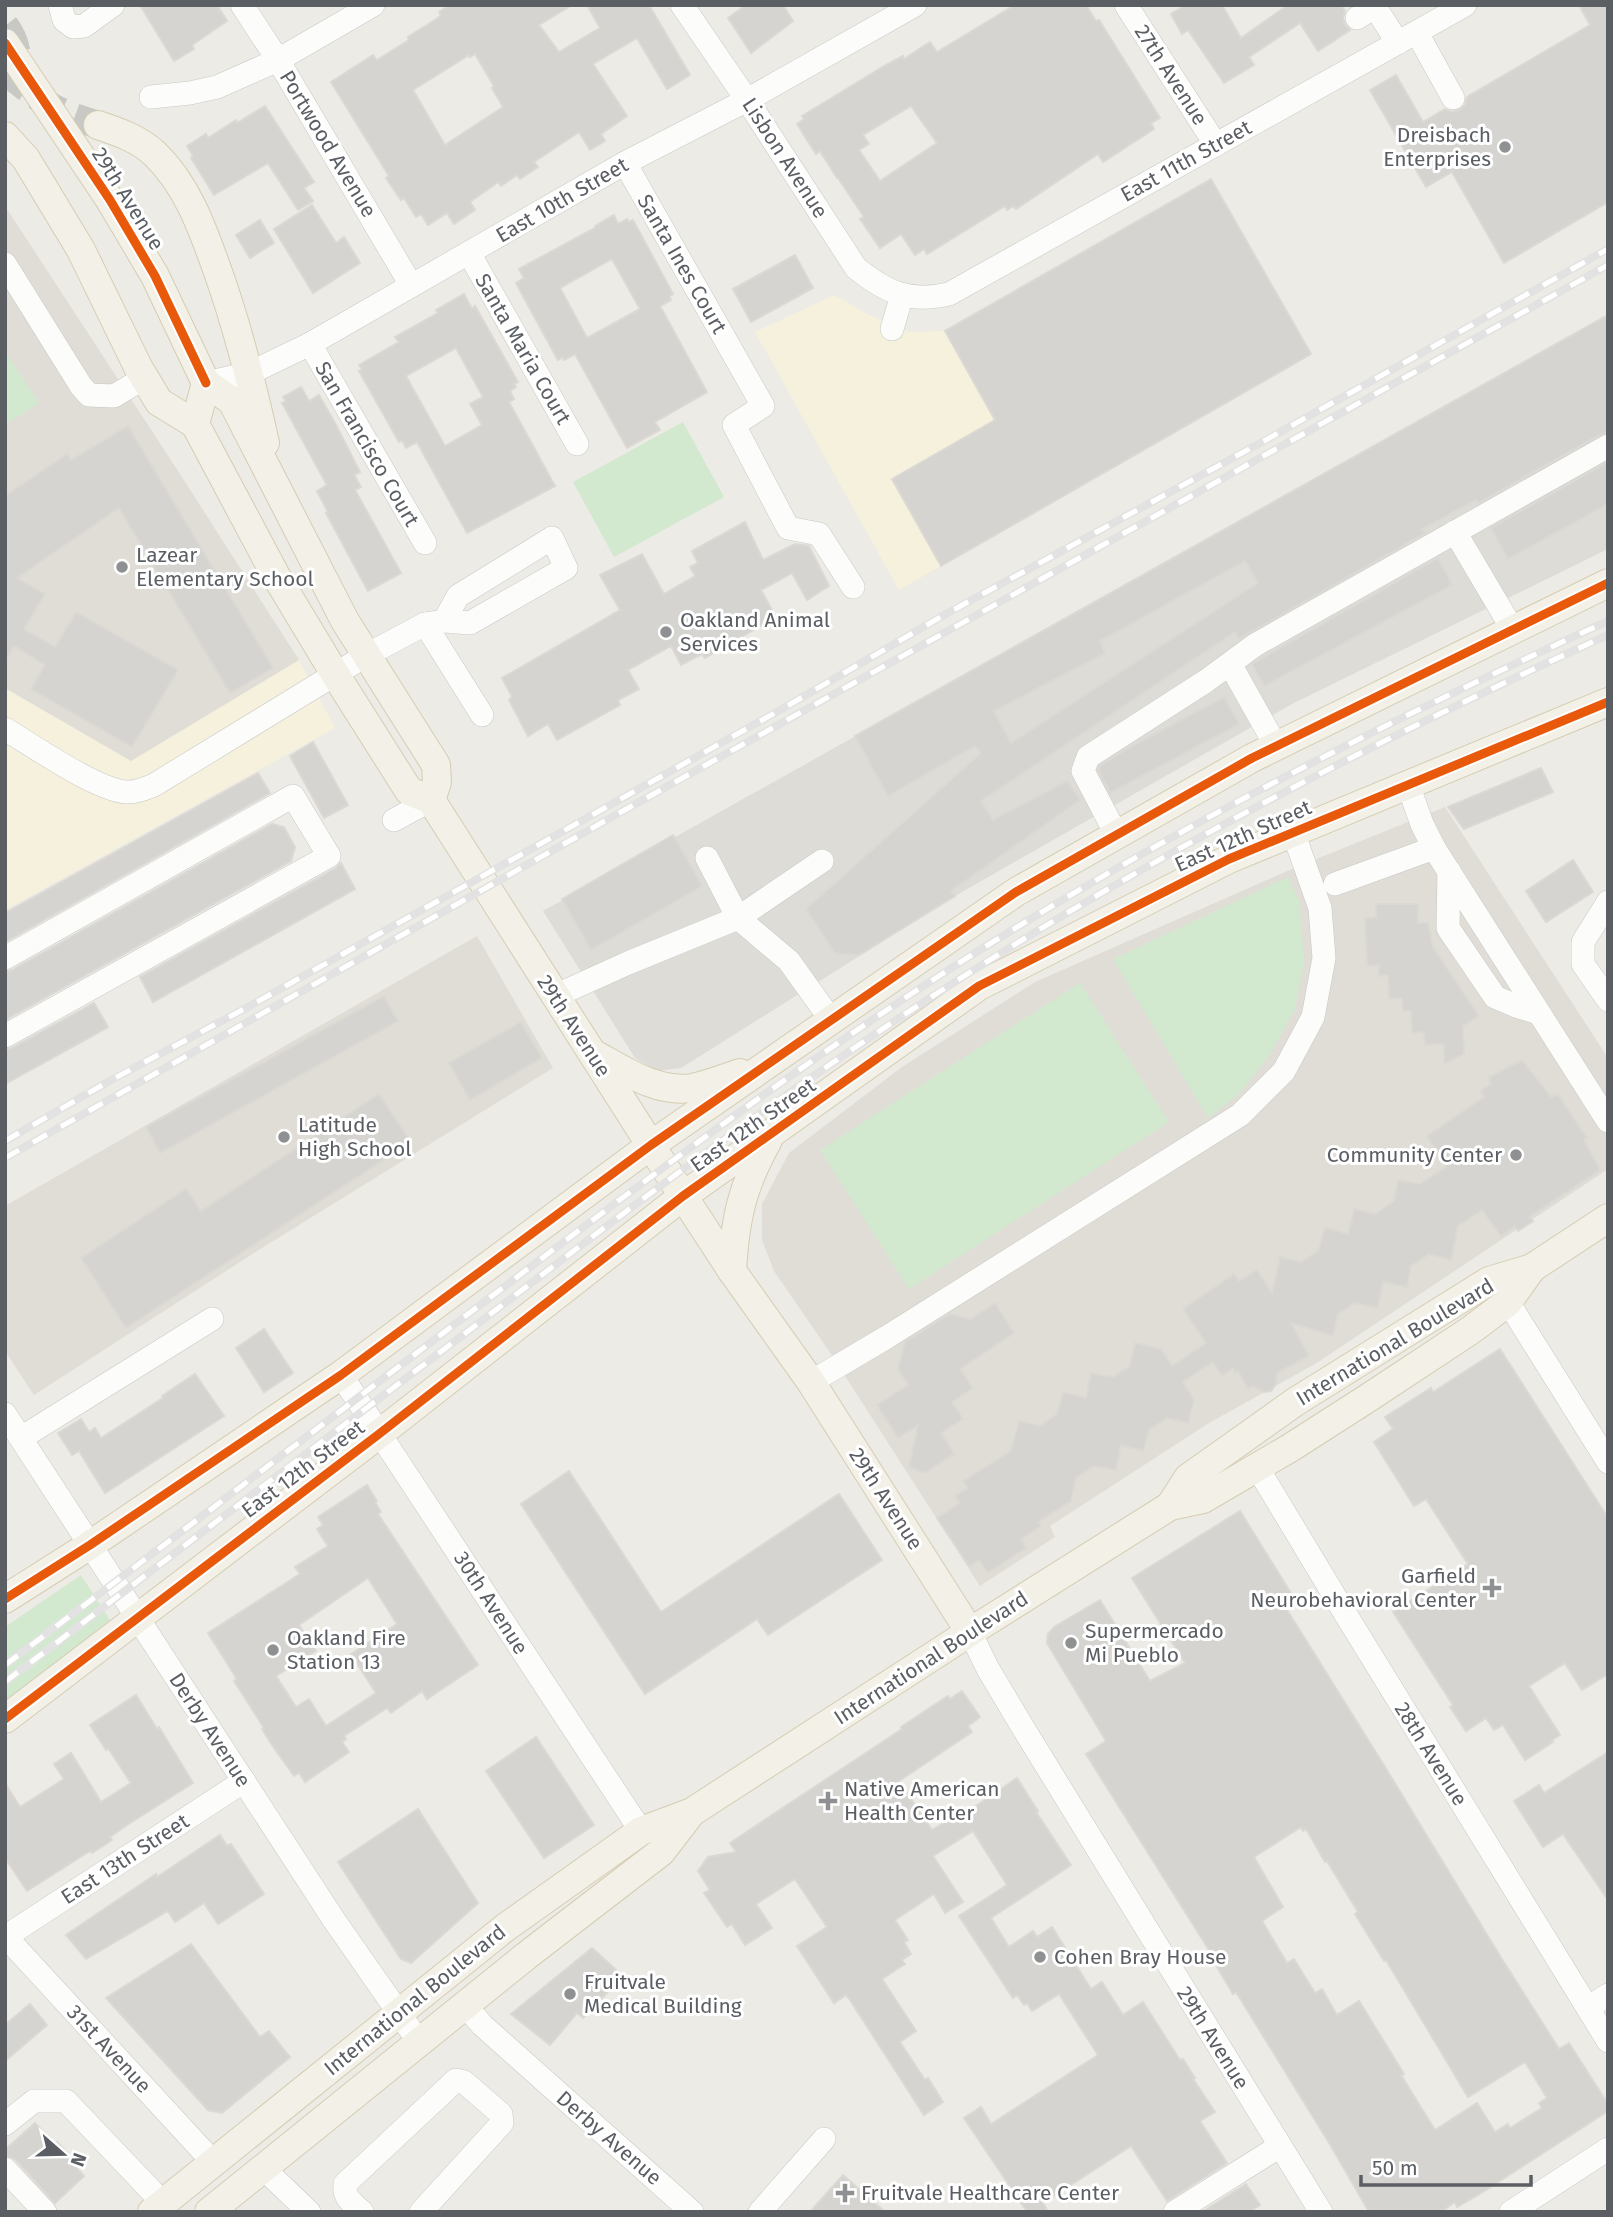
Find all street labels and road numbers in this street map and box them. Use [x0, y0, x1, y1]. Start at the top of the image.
street label: 27th Avenue [1129, 20, 1213, 130]
street label: Portwood Avenue [274, 66, 382, 222]
street label: Lisbon Avenue [736, 93, 834, 223]
street label: East 11th Street [1116, 114, 1256, 208]
street label: 29th Avenue [86, 143, 170, 255]
street label: East 10th Street [491, 151, 633, 248]
street label: Santa Ines Court [632, 190, 733, 339]
street label: Santa Maria Court [469, 269, 577, 429]
street label: San Francisco Court [309, 357, 425, 531]
street label: East 12th Street [1171, 794, 1316, 878]
street label: 29th Avenue [531, 970, 617, 1082]
street label: East 12th Street [685, 1072, 821, 1178]
street label: International Boulevard [1291, 1273, 1499, 1411]
street label: East 12th Street [236, 1414, 370, 1524]
street label: 29th Avenue [843, 1443, 929, 1555]
street label: 30th Avenue [448, 1547, 534, 1659]
street label: International Boulevard [829, 1586, 1033, 1730]
street label: Derby Avenue [163, 1668, 257, 1792]
street label: 28th Avenue [1389, 1697, 1473, 1811]
street label: East 13th Street [56, 1808, 194, 1910]
street label: International Boulevard [319, 1919, 511, 2081]
street label: 29th Avenue [1171, 1982, 1255, 2094]
street label: 31st Avenue [61, 1999, 157, 2099]
street label: Derby Avenue [551, 2085, 667, 2191]

